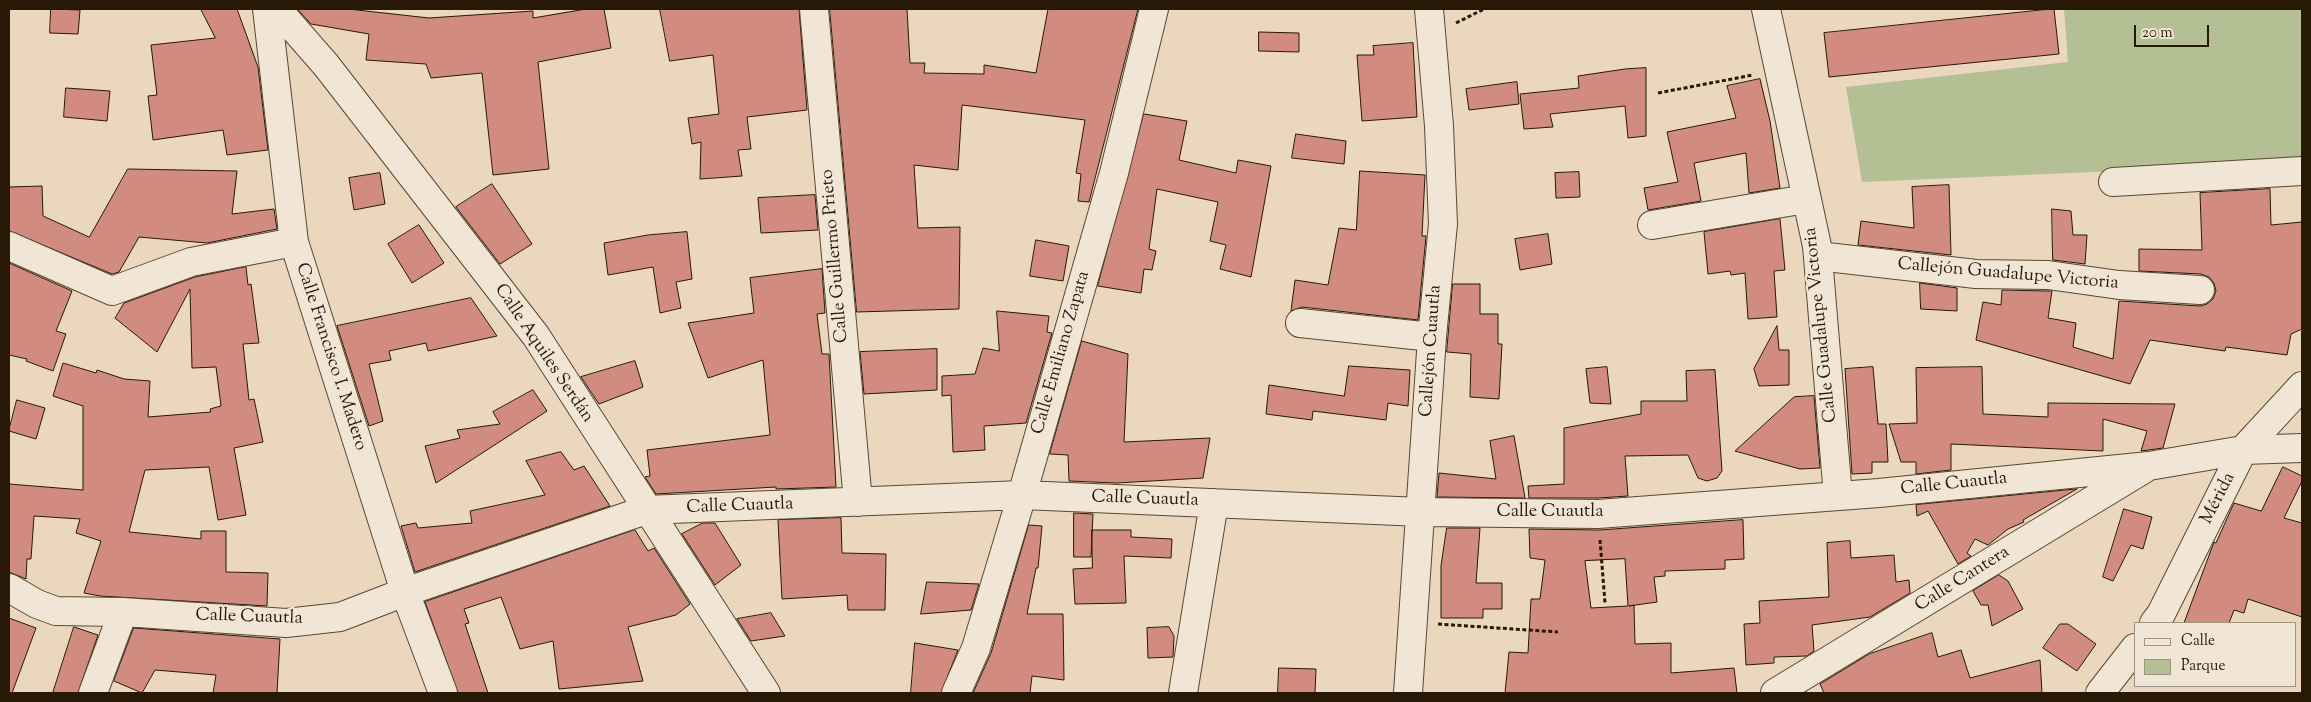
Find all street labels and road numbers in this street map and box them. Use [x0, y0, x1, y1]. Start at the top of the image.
street label: Calle Guillermo Prieto [818, 168, 854, 344]
street label: Calle Guadalupe Victoria [1801, 226, 1843, 424]
street label: Callejón Guadalupe Victoria [1897, 255, 2119, 295]
street label: Calle Francisco I. Madero [289, 261, 371, 453]
street label: Calle Emiliano Zapata [1028, 269, 1096, 437]
street label: Calle Aquiles Serdán [489, 280, 597, 428]
street label: Callejón Cuautla [1417, 284, 1447, 418]
street label: Calle Cuautla [1900, 469, 2008, 501]
street label: Mérida [2197, 470, 2241, 528]
street label: Calle Cuautla [1091, 487, 1199, 513]
street label: Calle Cuautla [686, 494, 794, 520]
street label: Calle Cuautla [1496, 502, 1604, 524]
street label: Calle Cantera [1912, 542, 2014, 618]
street label: Calle Cuautla [195, 605, 303, 631]

